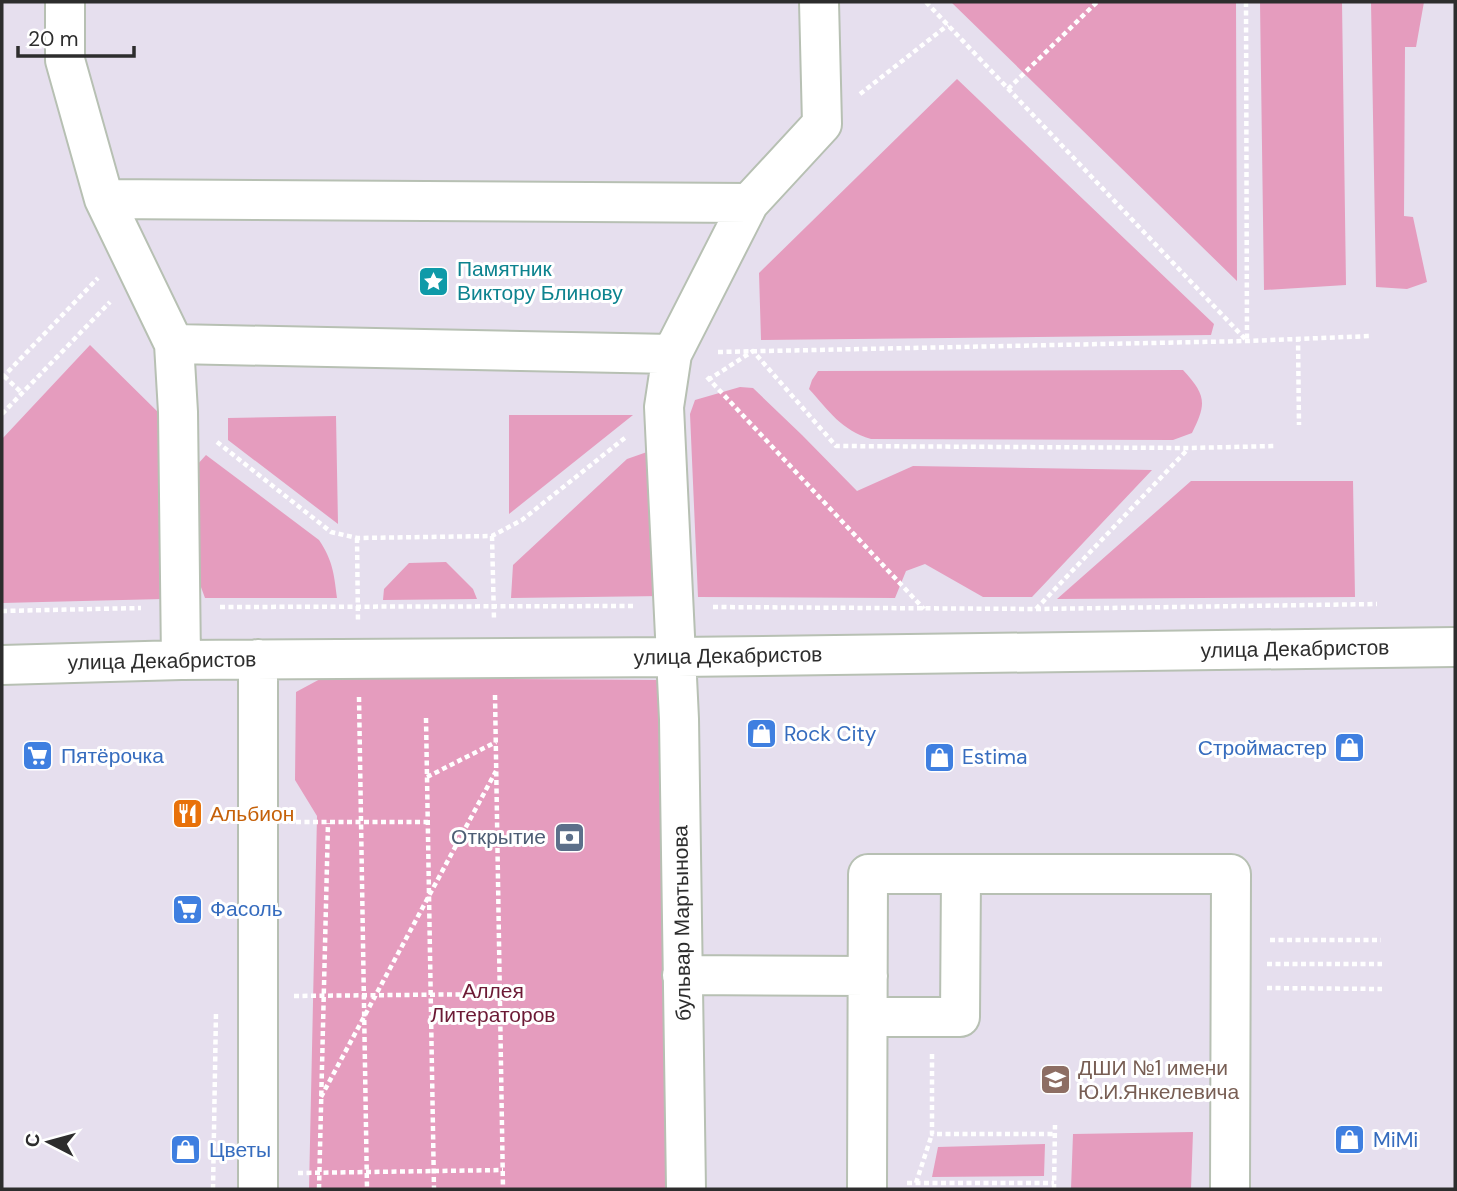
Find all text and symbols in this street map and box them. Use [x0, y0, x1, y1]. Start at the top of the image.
scale bar [18, 14, 133, 58]
text: 20 m [28, 25, 79, 53]
place label: Памятник Виктору Блинову [457, 255, 623, 307]
place icon: Памятник Виктору Блинову [417, 264, 451, 298]
street label: улица Декабристов [1200, 633, 1390, 665]
street label: улица Декабристов [633, 640, 823, 672]
street label: улица Декабристов [67, 645, 257, 677]
shop icon: Rock City [744, 717, 778, 751]
place label: Rock City [784, 720, 877, 748]
shop icon: Строймастер [1333, 731, 1367, 765]
place label: Строймастер [1198, 734, 1327, 762]
supermarket icon: Пятёрочка [21, 739, 55, 773]
shop icon: Estima [922, 740, 956, 774]
place label: Пятёрочка [61, 742, 164, 770]
place label: Estima [962, 743, 1027, 771]
restaurant icon: Альбион [170, 797, 204, 831]
place label: Альбион [210, 800, 294, 828]
bank icon: Открытие [552, 820, 586, 854]
place label: Открытие [451, 823, 546, 851]
street label: бульвар Мартынова [666, 825, 698, 1021]
supermarket icon: Фасоль [170, 892, 204, 926]
place label: Фасоль [210, 895, 283, 923]
park label: Аллея Литераторов [430, 977, 556, 1029]
place label: ДШИ №1 имени Ю.И.Янкелевича [1078, 1054, 1240, 1106]
school or university icon: ДШИ №1 имени Ю.И.Янкелевича [1038, 1063, 1072, 1097]
north arrow [14, 1107, 84, 1177]
shop icon: MiMi [1333, 1123, 1367, 1157]
place label: MiMi [1373, 1126, 1418, 1154]
text: С [19, 1132, 46, 1148]
shop icon: Цветы [169, 1133, 203, 1167]
place label: Цветы [209, 1136, 271, 1164]

